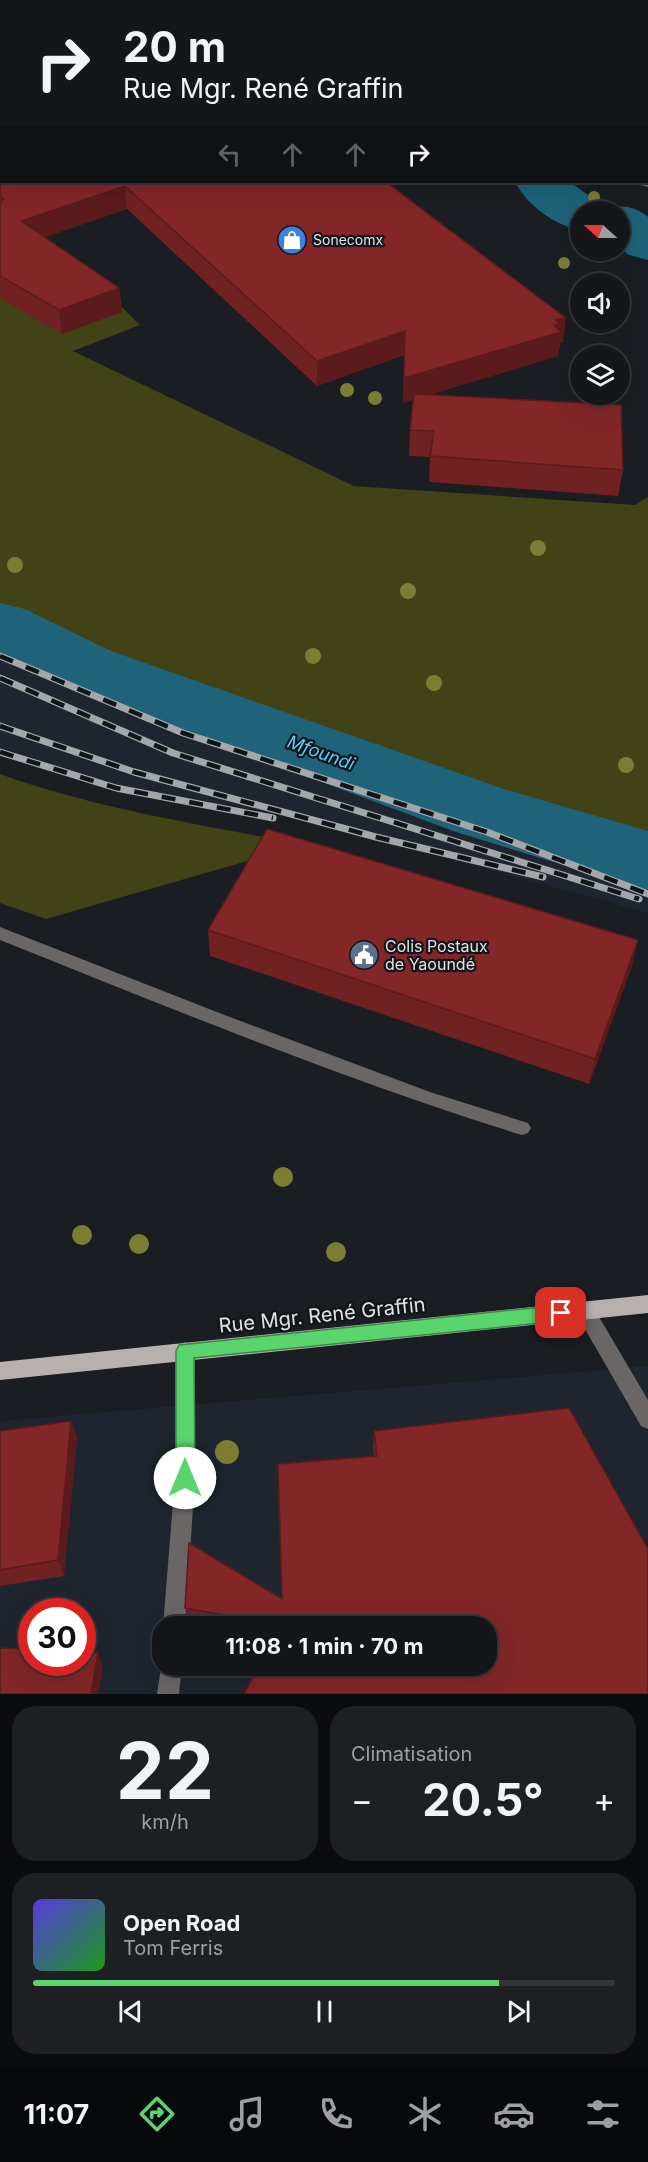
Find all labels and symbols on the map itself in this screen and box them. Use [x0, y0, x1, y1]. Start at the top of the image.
north arrow [570, 201, 630, 261]
shop icon: Sonecomx [276, 224, 308, 256]
place label: Sonecomx [313, 231, 383, 248]
water label: Mfoundi [285, 731, 358, 775]
place label: Colis Postaux de Yaoundé [385, 936, 488, 974]
public building icon: Colis Postaux de Yaoundé [348, 939, 380, 971]
pin [535, 1287, 586, 1338]
street label: Rue Mgr. René Graffin [217, 1292, 427, 1338]
position arrow [153, 1446, 217, 1510]
speed limit sign: 30 [18, 1598, 96, 1676]

